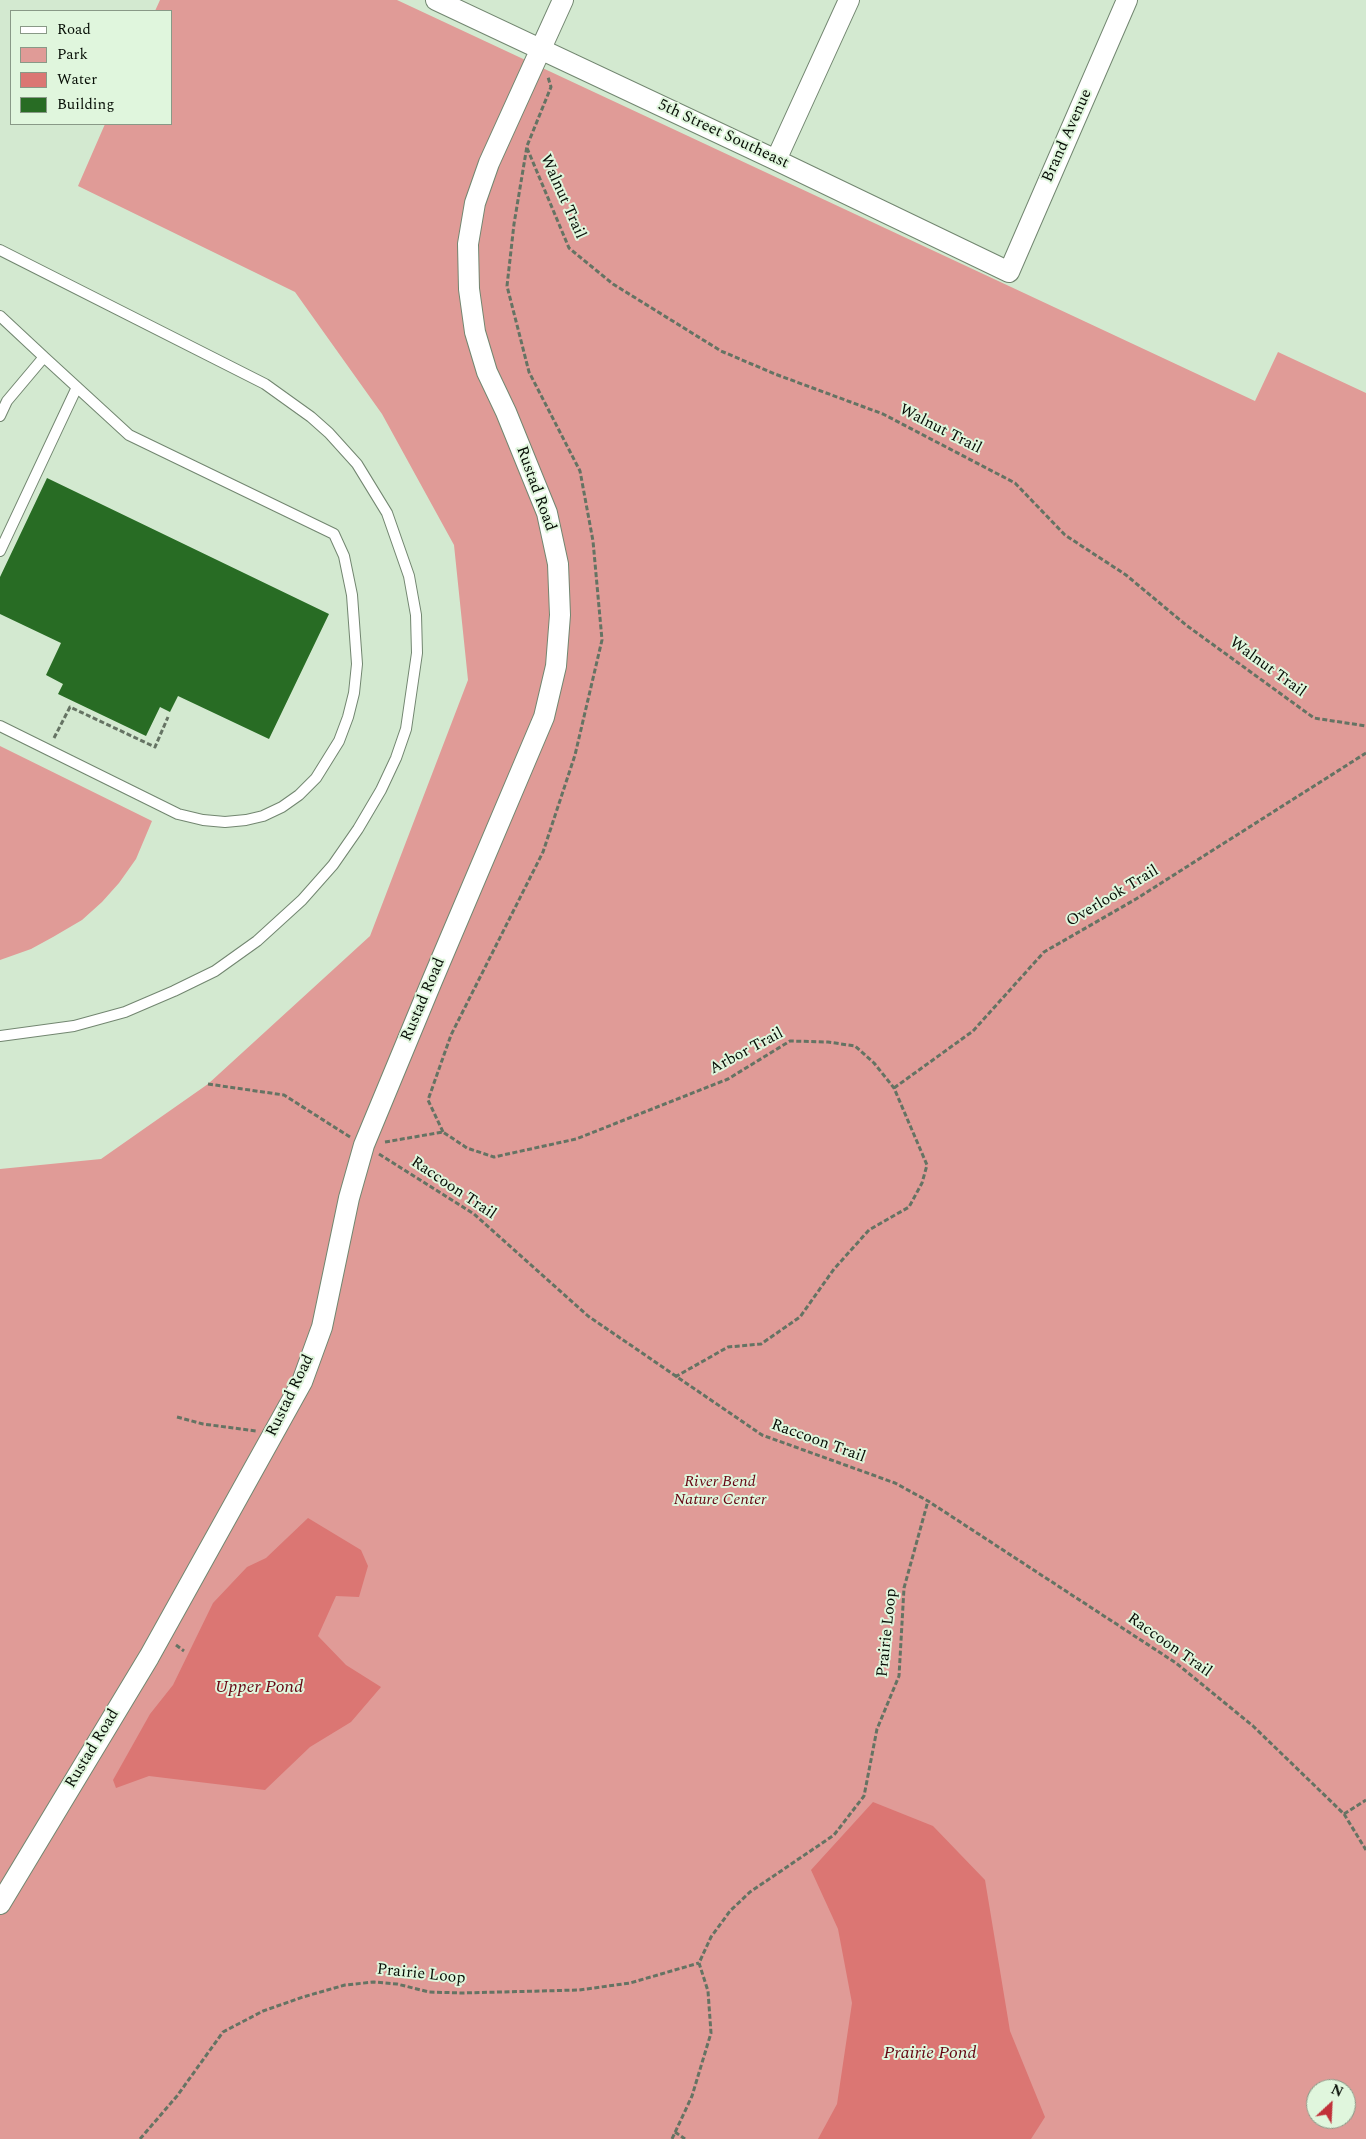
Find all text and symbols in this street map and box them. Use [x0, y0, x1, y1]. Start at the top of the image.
legend [10, 10, 172, 125]
text: Road [57, 18, 91, 41]
text: Park [57, 43, 88, 66]
text: Water [57, 68, 97, 91]
street label: Brand Avenue [1039, 86, 1097, 186]
text: Building [57, 93, 114, 116]
street label: 5th Street Southeast [654, 96, 792, 174]
street label: Walnut Trail [535, 152, 589, 242]
street label: Walnut Trail [895, 401, 985, 459]
street label: Rustad Road [511, 444, 559, 534]
street label: Walnut Trail [1225, 634, 1309, 702]
street label: Overlook Trail [1063, 862, 1163, 932]
street label: Rustad Road [398, 955, 450, 1045]
street label: Arbor Trail [707, 1025, 787, 1079]
street label: Raccoon Trail [407, 1153, 499, 1225]
street label: Rustad Road [263, 1352, 319, 1440]
street label: Raccoon Trail [768, 1416, 868, 1468]
park label: River Bend Nature Center [673, 1473, 767, 1511]
street label: Prairie Loop [874, 1588, 902, 1678]
street label: Raccoon Trail [1123, 1610, 1215, 1682]
water label: Upper Pond [215, 1677, 303, 1699]
street label: Rustad Road [62, 1706, 124, 1792]
street label: Prairie Loop [376, 1961, 466, 1989]
water label: Prairie Pond [883, 2043, 977, 2065]
north arrow [1306, 2079, 1356, 2129]
text: N [1328, 2079, 1347, 2103]

